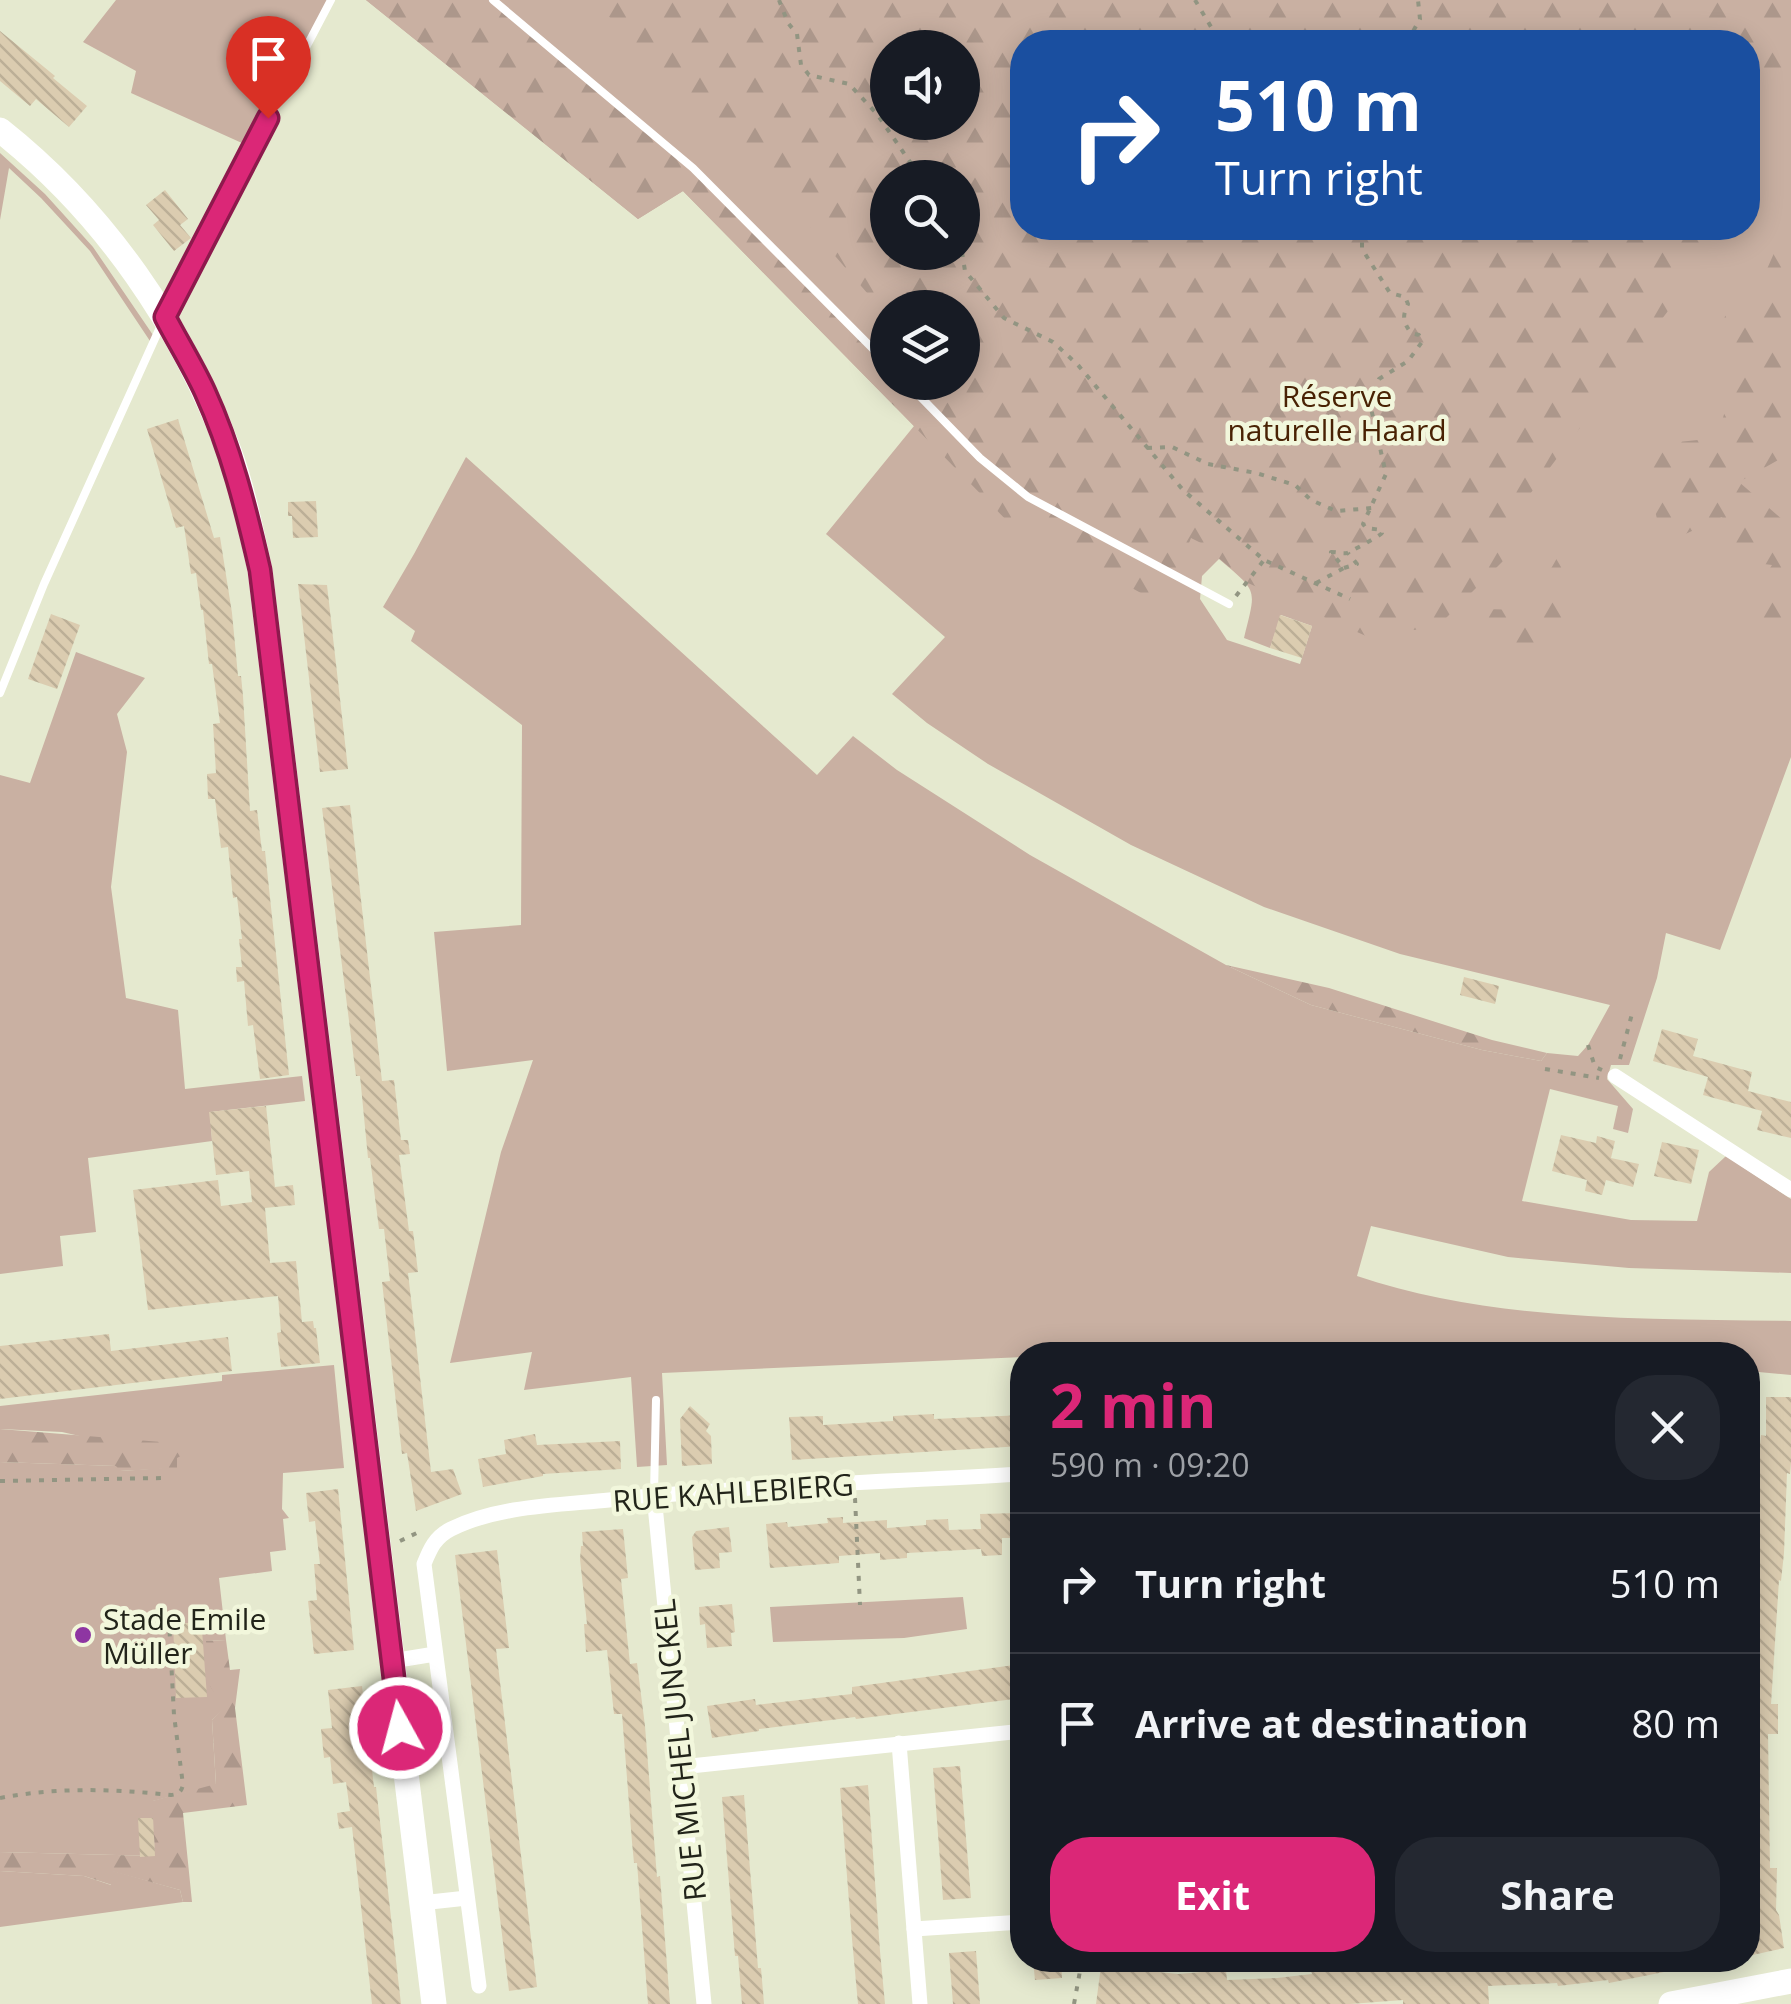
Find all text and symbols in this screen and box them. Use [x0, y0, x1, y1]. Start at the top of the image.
pin [226, 16, 311, 119]
map controls [870, 30, 980, 400]
button: sound [870, 30, 980, 140]
icon: arrive [241, 31, 296, 86]
text: 510 m [1215, 56, 1422, 152]
icon: right [1050, 70, 1180, 200]
text: Turn right [1215, 147, 1423, 208]
button: search [870, 160, 980, 270]
button: layers [870, 290, 980, 400]
park label: Réserve naturelle Haard [1227, 375, 1447, 450]
text: 2 min [1050, 1364, 1217, 1446]
button: close [1615, 1375, 1720, 1480]
text: 590 m · 09:20 [1050, 1443, 1249, 1486]
street label: RUE KAHLEBIERG [611, 1463, 855, 1521]
icon: right [1050, 1556, 1105, 1611]
text: Turn right [1135, 1557, 1326, 1609]
text: 510 m [1610, 1557, 1720, 1609]
street label: RUE MICHEL JUNCKEL [643, 1597, 715, 1903]
place label: Stade Emile Müller [103, 1598, 266, 1673]
marker: Stade Emile Müller [72, 1624, 94, 1646]
position arrow [348, 1676, 452, 1780]
icon: arrive [1050, 1696, 1105, 1751]
text: Arrive at destination [1135, 1697, 1529, 1749]
text: 80 m [1631, 1697, 1720, 1749]
button: Exit [1050, 1837, 1375, 1952]
button: Share [1395, 1837, 1720, 1952]

